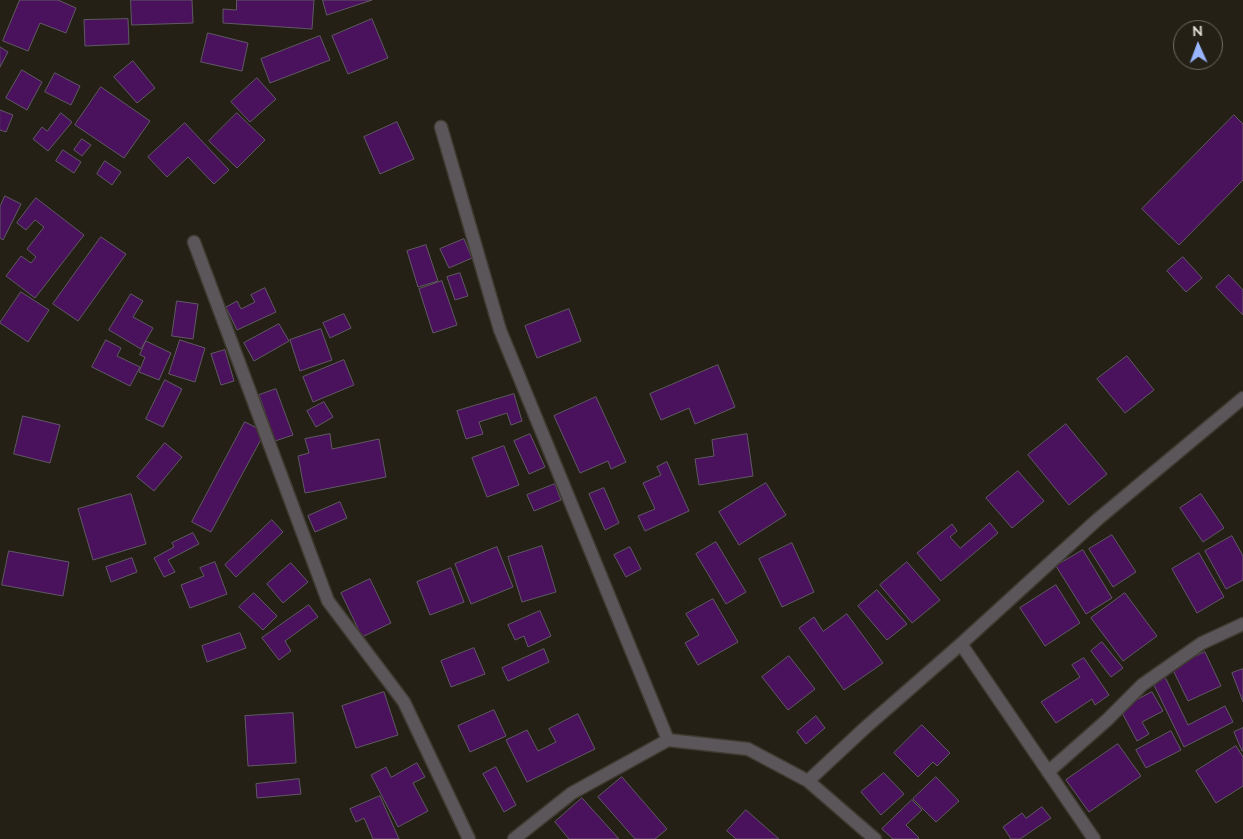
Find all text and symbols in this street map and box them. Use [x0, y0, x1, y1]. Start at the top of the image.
north arrow [1173, 20, 1223, 70]
text: N [1192, 22, 1203, 40]

